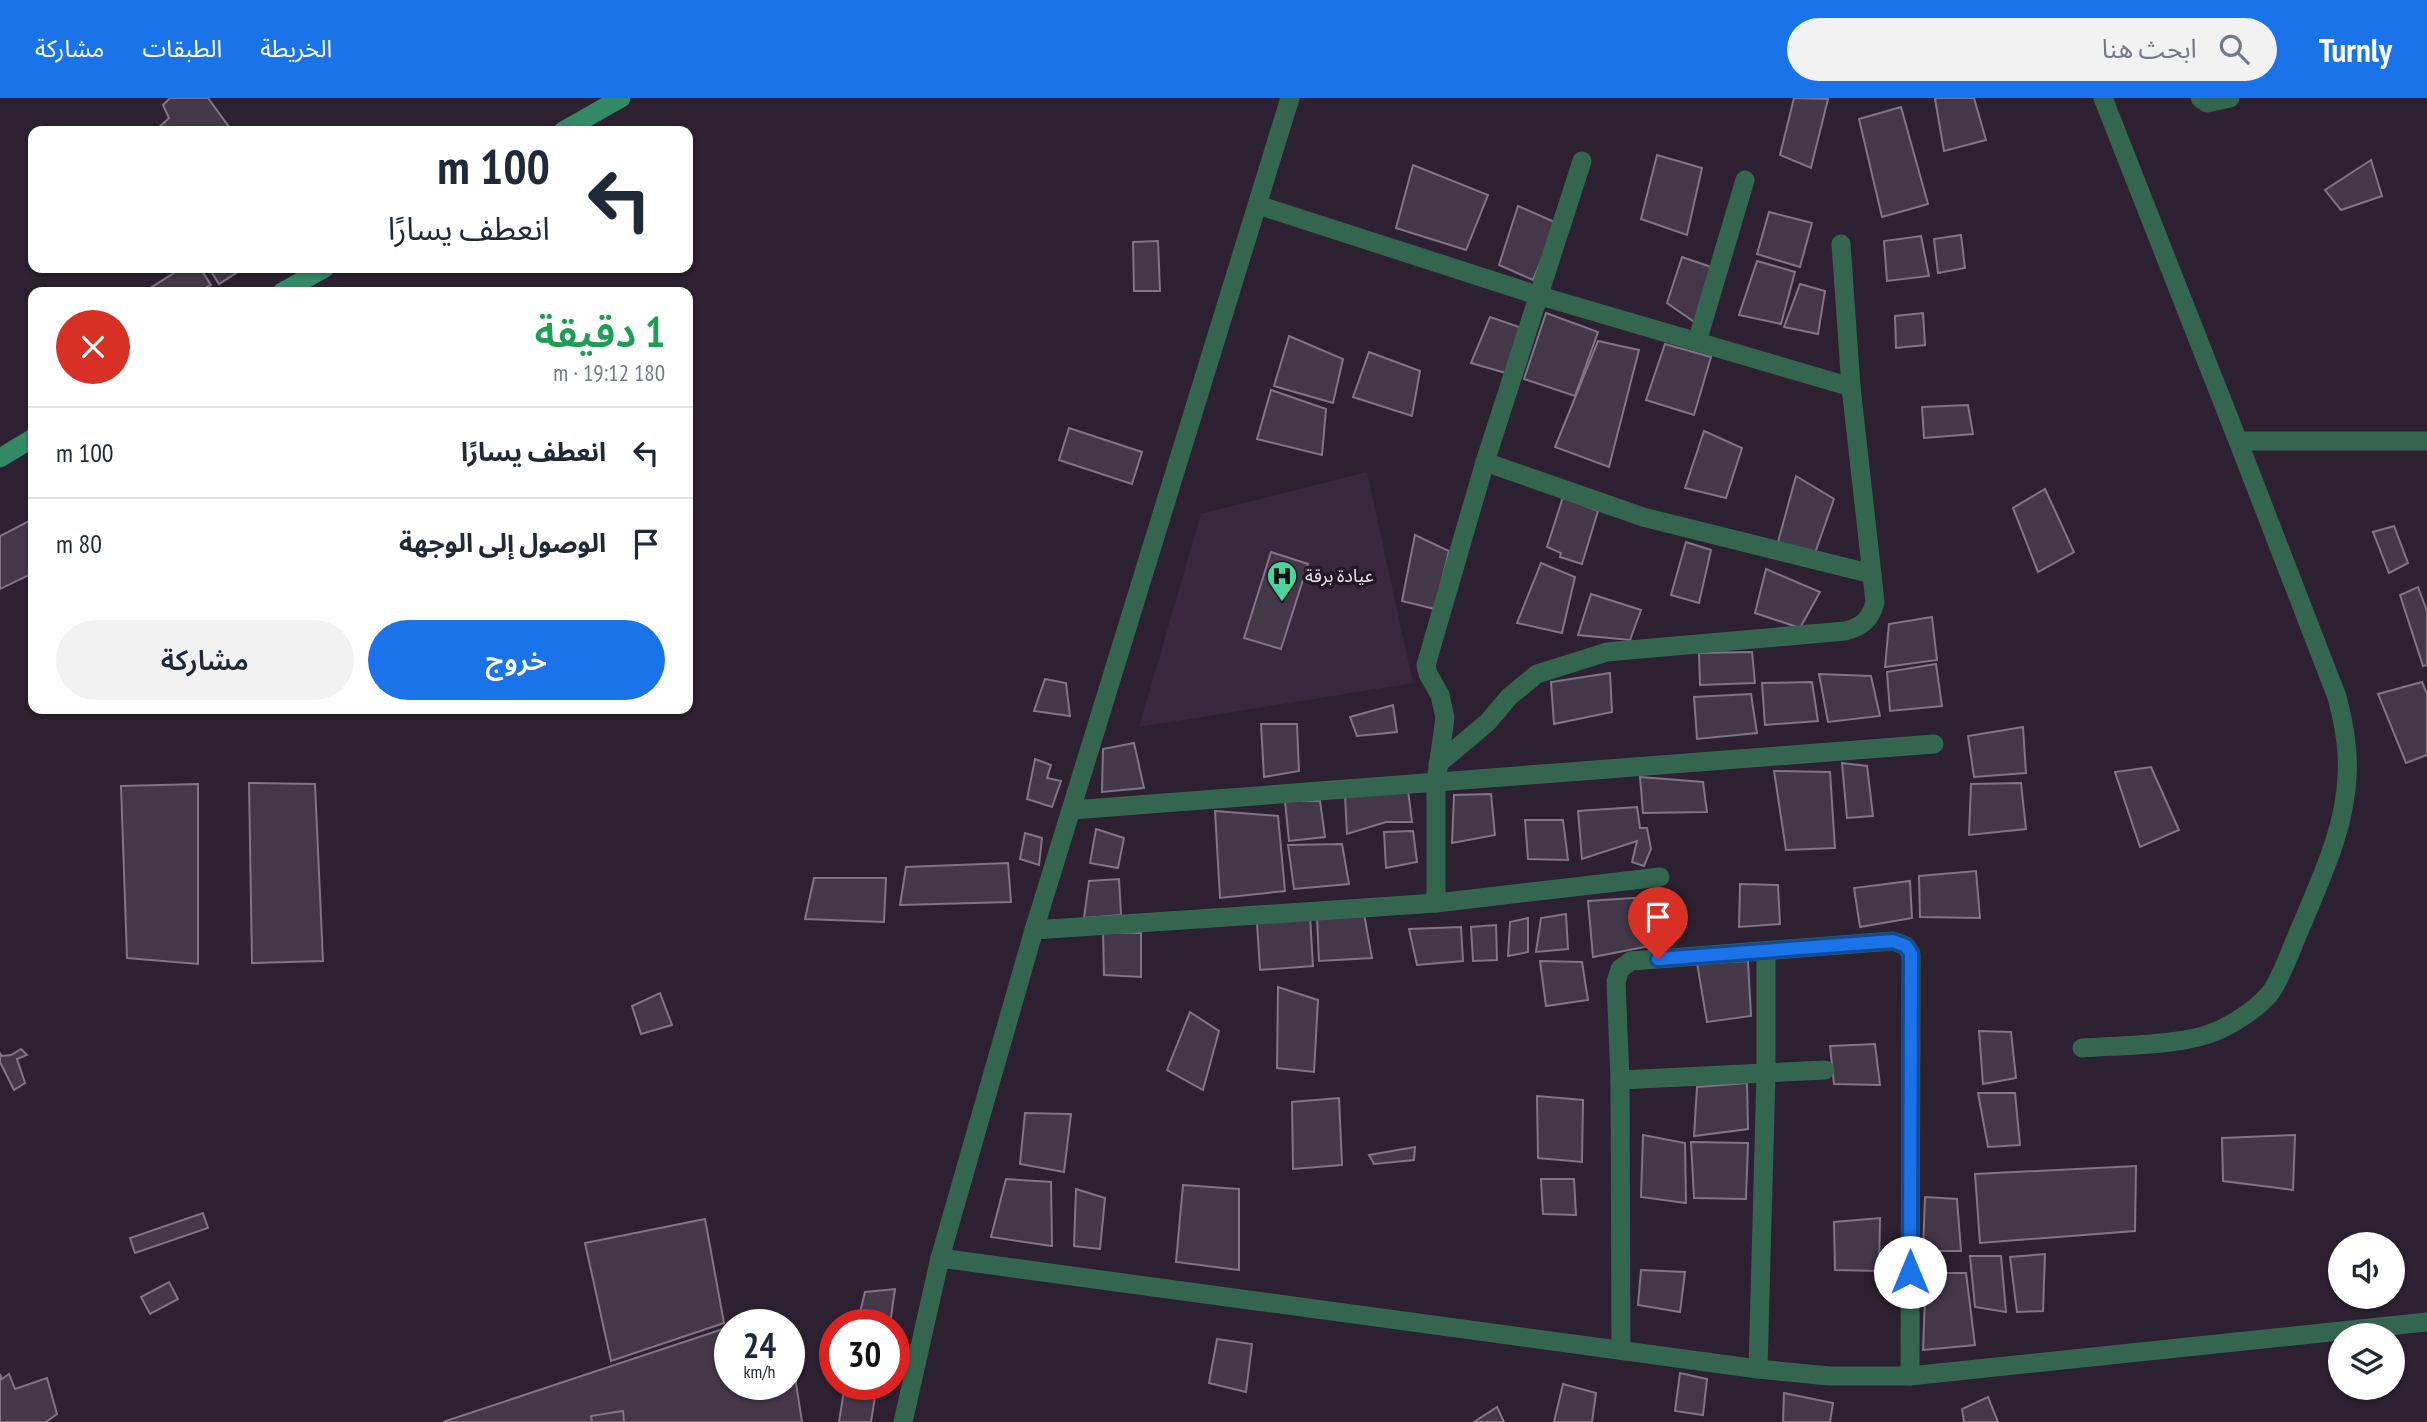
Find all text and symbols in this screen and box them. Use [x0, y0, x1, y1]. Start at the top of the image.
search box [1787, 18, 2277, 81]
text: Turnly [2319, 28, 2392, 71]
icon: search [2215, 30, 2253, 68]
text: ابحث هنا [2102, 32, 2197, 65]
text: مشاركة [35, 33, 104, 64]
text: الطبقات [142, 33, 222, 64]
text: الخريطة [260, 33, 332, 64]
text: 100 m [437, 134, 550, 198]
icon: left [574, 154, 665, 245]
text: انعطف يسارًا [388, 207, 550, 249]
text: 1 دقيقة [534, 304, 665, 359]
button: close [56, 310, 130, 384]
text: 180 m · 19:12 [553, 358, 665, 387]
icon: left [627, 434, 665, 472]
text: انعطف يسارًا [461, 435, 606, 468]
text: 100 m [56, 436, 114, 469]
icon: arrive [627, 525, 665, 563]
text: الوصول إلى الوجهة [399, 526, 606, 559]
text: 80 m [56, 527, 102, 560]
hospital icon: عيادة برقة [1265, 559, 1299, 603]
place label: عيادة برقة [1305, 564, 1374, 587]
button: مشاركة [56, 620, 354, 700]
button: خروج [368, 620, 665, 700]
pin [1628, 887, 1688, 959]
icon: arrive [1639, 898, 1677, 936]
map controls [2328, 1232, 2405, 1400]
button: sound [2328, 1232, 2405, 1309]
position arrow [1873, 1235, 1947, 1309]
speed limit sign: 30 [819, 1309, 910, 1400]
text: 24 [743, 1322, 776, 1368]
button: layers [2328, 1323, 2405, 1400]
text: km/h [744, 1360, 775, 1383]

